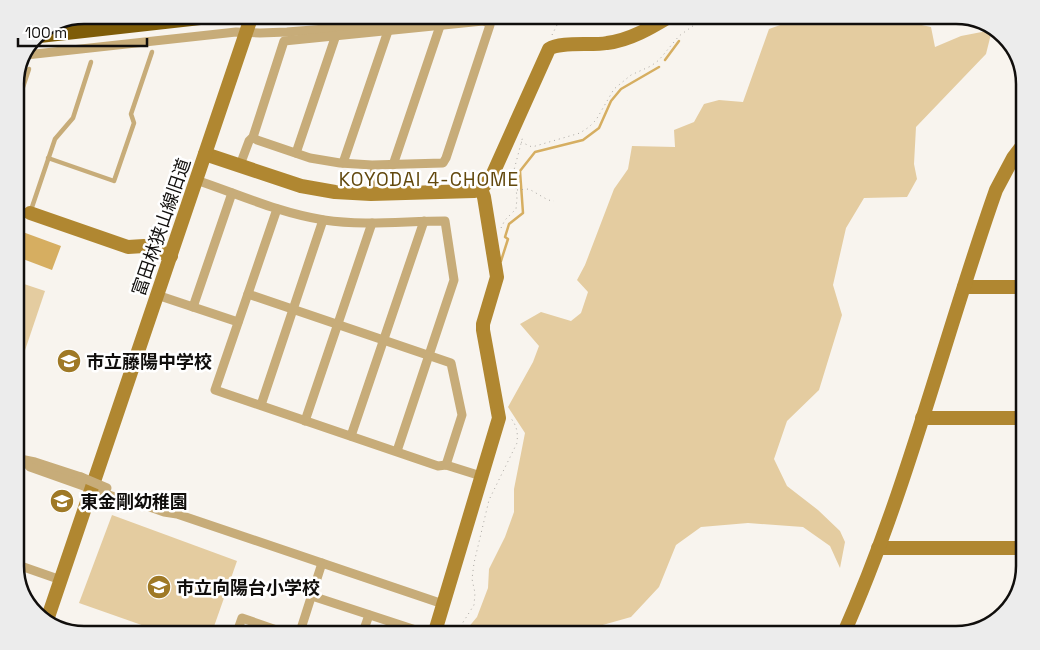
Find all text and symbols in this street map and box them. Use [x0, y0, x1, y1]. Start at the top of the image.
scale bar [18, 15, 146, 47]
text: 100 m [25, 23, 67, 42]
street label: 富田林狭山線旧道 [127, 155, 195, 299]
district label: KOYODAI 4-CHOME [339, 167, 519, 192]
school or university icon: 市立藤陽中学校 [56, 348, 82, 374]
place label: 市立藤陽中学校 [86, 350, 212, 373]
school or university icon: 東金剛幼稚園 [49, 488, 75, 514]
place label: 東金剛幼稚園 [80, 490, 188, 513]
school or university icon: 市立向陽台小学校 [146, 574, 172, 600]
place label: 市立向陽台小学校 [176, 576, 320, 599]

